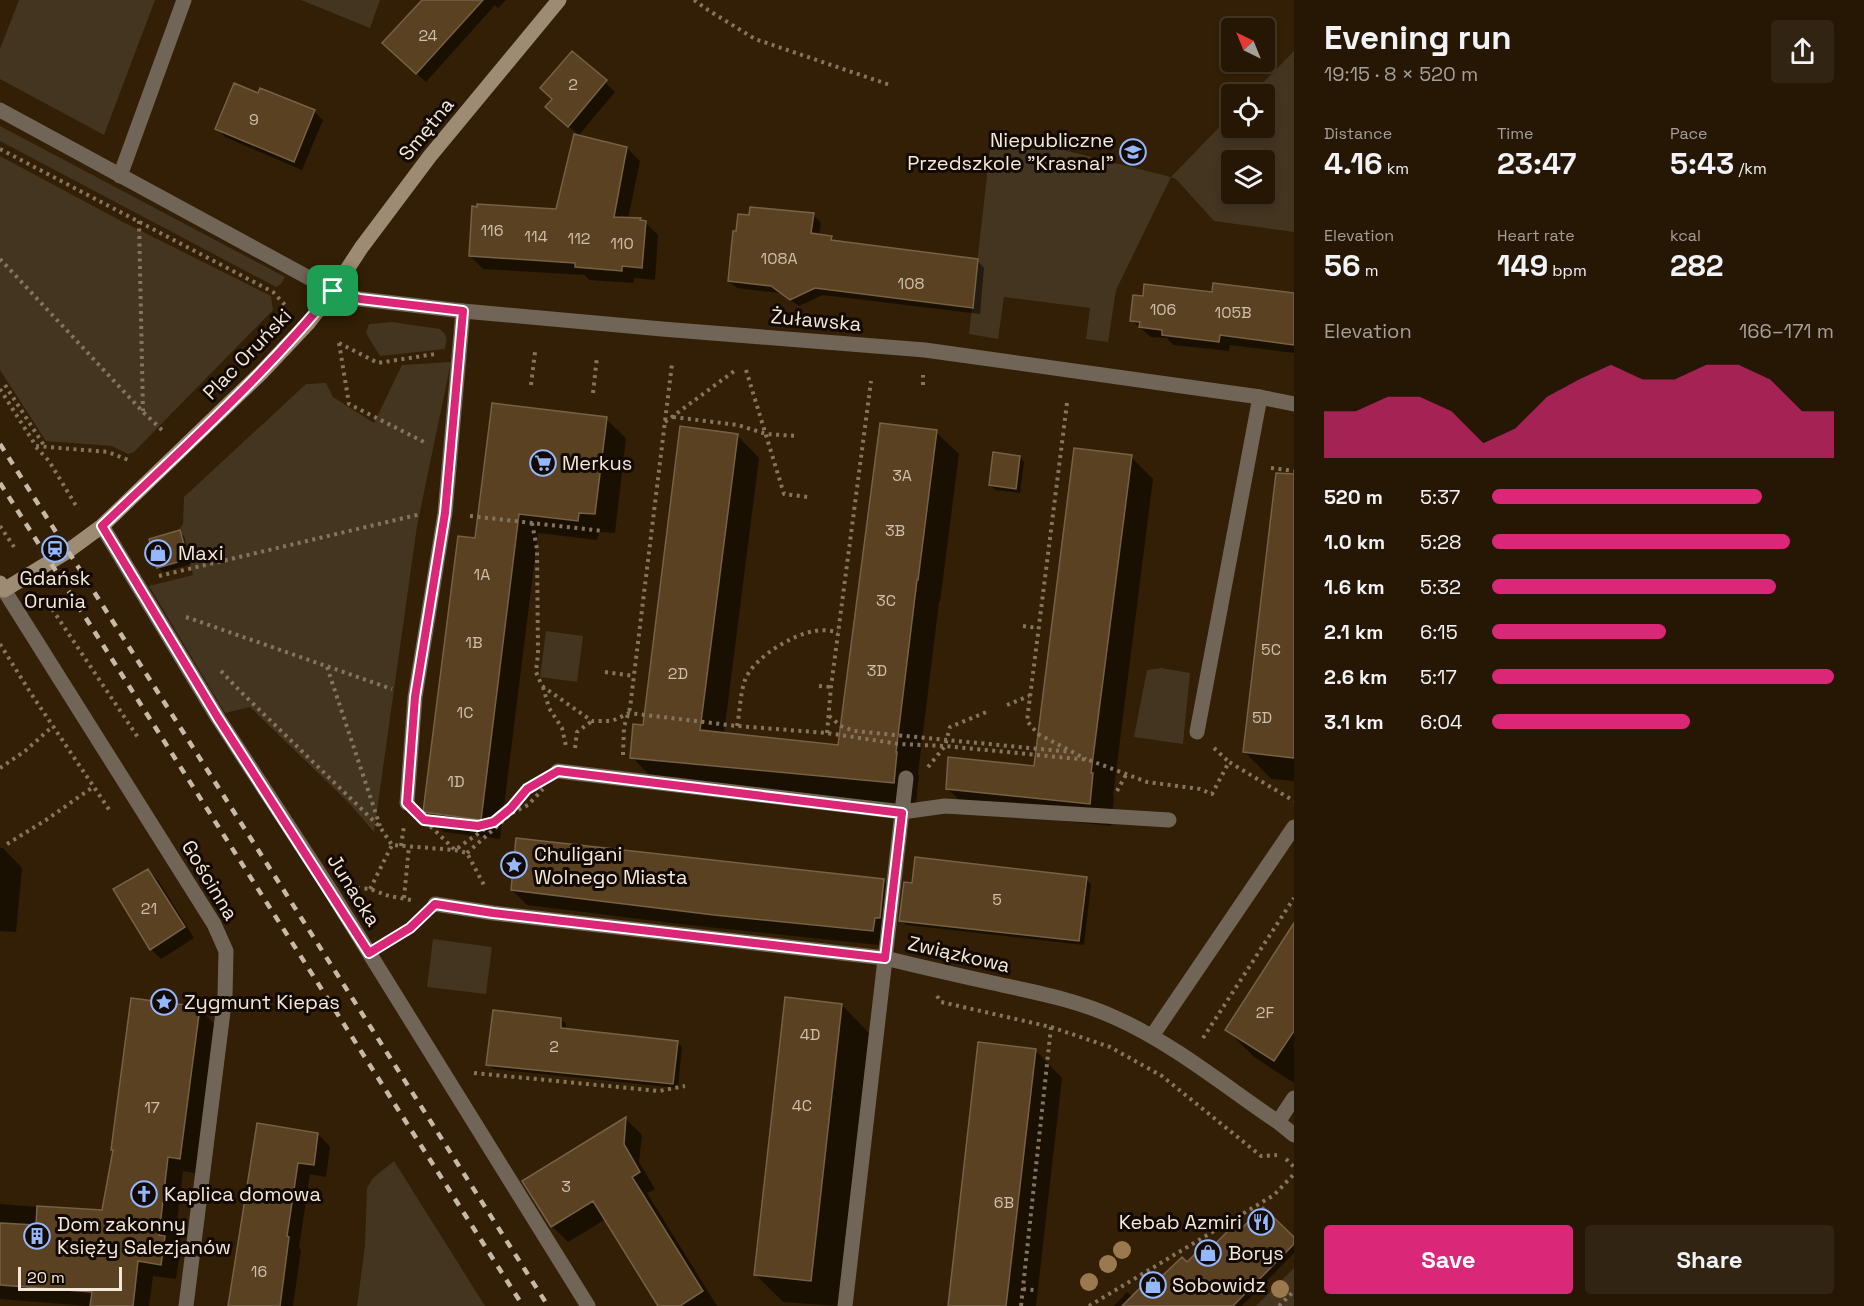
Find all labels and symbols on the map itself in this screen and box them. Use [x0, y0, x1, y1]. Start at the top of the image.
north arrow [1221, 18, 1275, 72]
house number: 24 [418, 25, 438, 46]
house number: 2 [568, 74, 578, 95]
street label: Smętna [393, 92, 459, 166]
house number: 9 [249, 109, 259, 130]
place label: Niepubliczne Przedszkole "Krasnal" [907, 127, 1114, 176]
school or university icon: Niepubliczne Przedszkole "Krasnal" [1118, 137, 1148, 167]
house number: 116 [480, 220, 504, 241]
house number: 114 [524, 226, 548, 247]
house number: 112 [567, 228, 591, 249]
house number: 110 [610, 233, 634, 254]
house number: 108A [761, 248, 798, 269]
pin [307, 265, 358, 316]
house number: 108 [898, 273, 924, 294]
house number: 106 [1150, 299, 1176, 320]
house number: 105B [1214, 302, 1252, 323]
street label: Plac Oruński [197, 303, 297, 405]
street label: Żuławska [770, 303, 862, 337]
supermarket icon: Merkus [528, 448, 558, 478]
place label: Merkus [562, 450, 632, 476]
house number: 3A [892, 465, 912, 486]
house number: 3B [885, 520, 905, 541]
station icon: Gdańsk Orunia [40, 534, 70, 564]
shop icon: Maxi [143, 538, 173, 568]
place label: Maxi [178, 540, 224, 566]
house number: 1A [474, 564, 490, 585]
place label: Gdańsk Orunia [19, 565, 91, 614]
house number: 3C [876, 590, 896, 611]
house number: 1B [465, 632, 483, 653]
house number: 5C [1261, 639, 1281, 660]
house number: 3D [867, 660, 887, 681]
house number: 2D [668, 663, 688, 684]
house number: 1C [457, 702, 473, 723]
house number: 5D [1252, 707, 1272, 728]
house number: 1D [447, 771, 465, 792]
street label: Gościnna [176, 835, 244, 925]
place label: Chuligani Wolnego Miasta [534, 841, 688, 890]
street label: Junacka [321, 849, 387, 931]
place icon: Chuligani Wolnego Miasta [499, 850, 529, 880]
house number: 5 [992, 889, 1002, 910]
house number: 21 [141, 898, 157, 919]
street label: Związkowa [905, 930, 1013, 978]
place icon: Zygmunt Kiepas [149, 987, 179, 1017]
place label: Zygmunt Kiepas [184, 989, 340, 1015]
house number: 2F [1256, 1002, 1274, 1023]
house number: 4D [800, 1024, 820, 1045]
house number: 2 [549, 1036, 559, 1057]
house number: 4C [792, 1095, 812, 1116]
house number: 17 [144, 1097, 160, 1118]
house number: 3 [561, 1176, 571, 1197]
church icon: Kaplica domowa [129, 1179, 159, 1209]
place label: Kaplica domowa [164, 1181, 321, 1207]
house number: 6B [994, 1192, 1014, 1213]
restaurant icon: Kebab Azmiri [1246, 1207, 1276, 1237]
place label: Kebab Azmiri [1119, 1209, 1242, 1235]
place label: Dom zakonny Księży Salezjanów [57, 1211, 231, 1260]
building icon: Dom zakonny Księży Salezjanów [22, 1221, 52, 1251]
shop icon: Borys [1193, 1238, 1223, 1268]
place label: Borys [1228, 1240, 1284, 1266]
house number: 16 [251, 1261, 267, 1282]
scale bar [18, 1264, 122, 1292]
shop icon: Sobowidz [1138, 1270, 1168, 1300]
place label: Sobowidz [1172, 1272, 1266, 1298]

